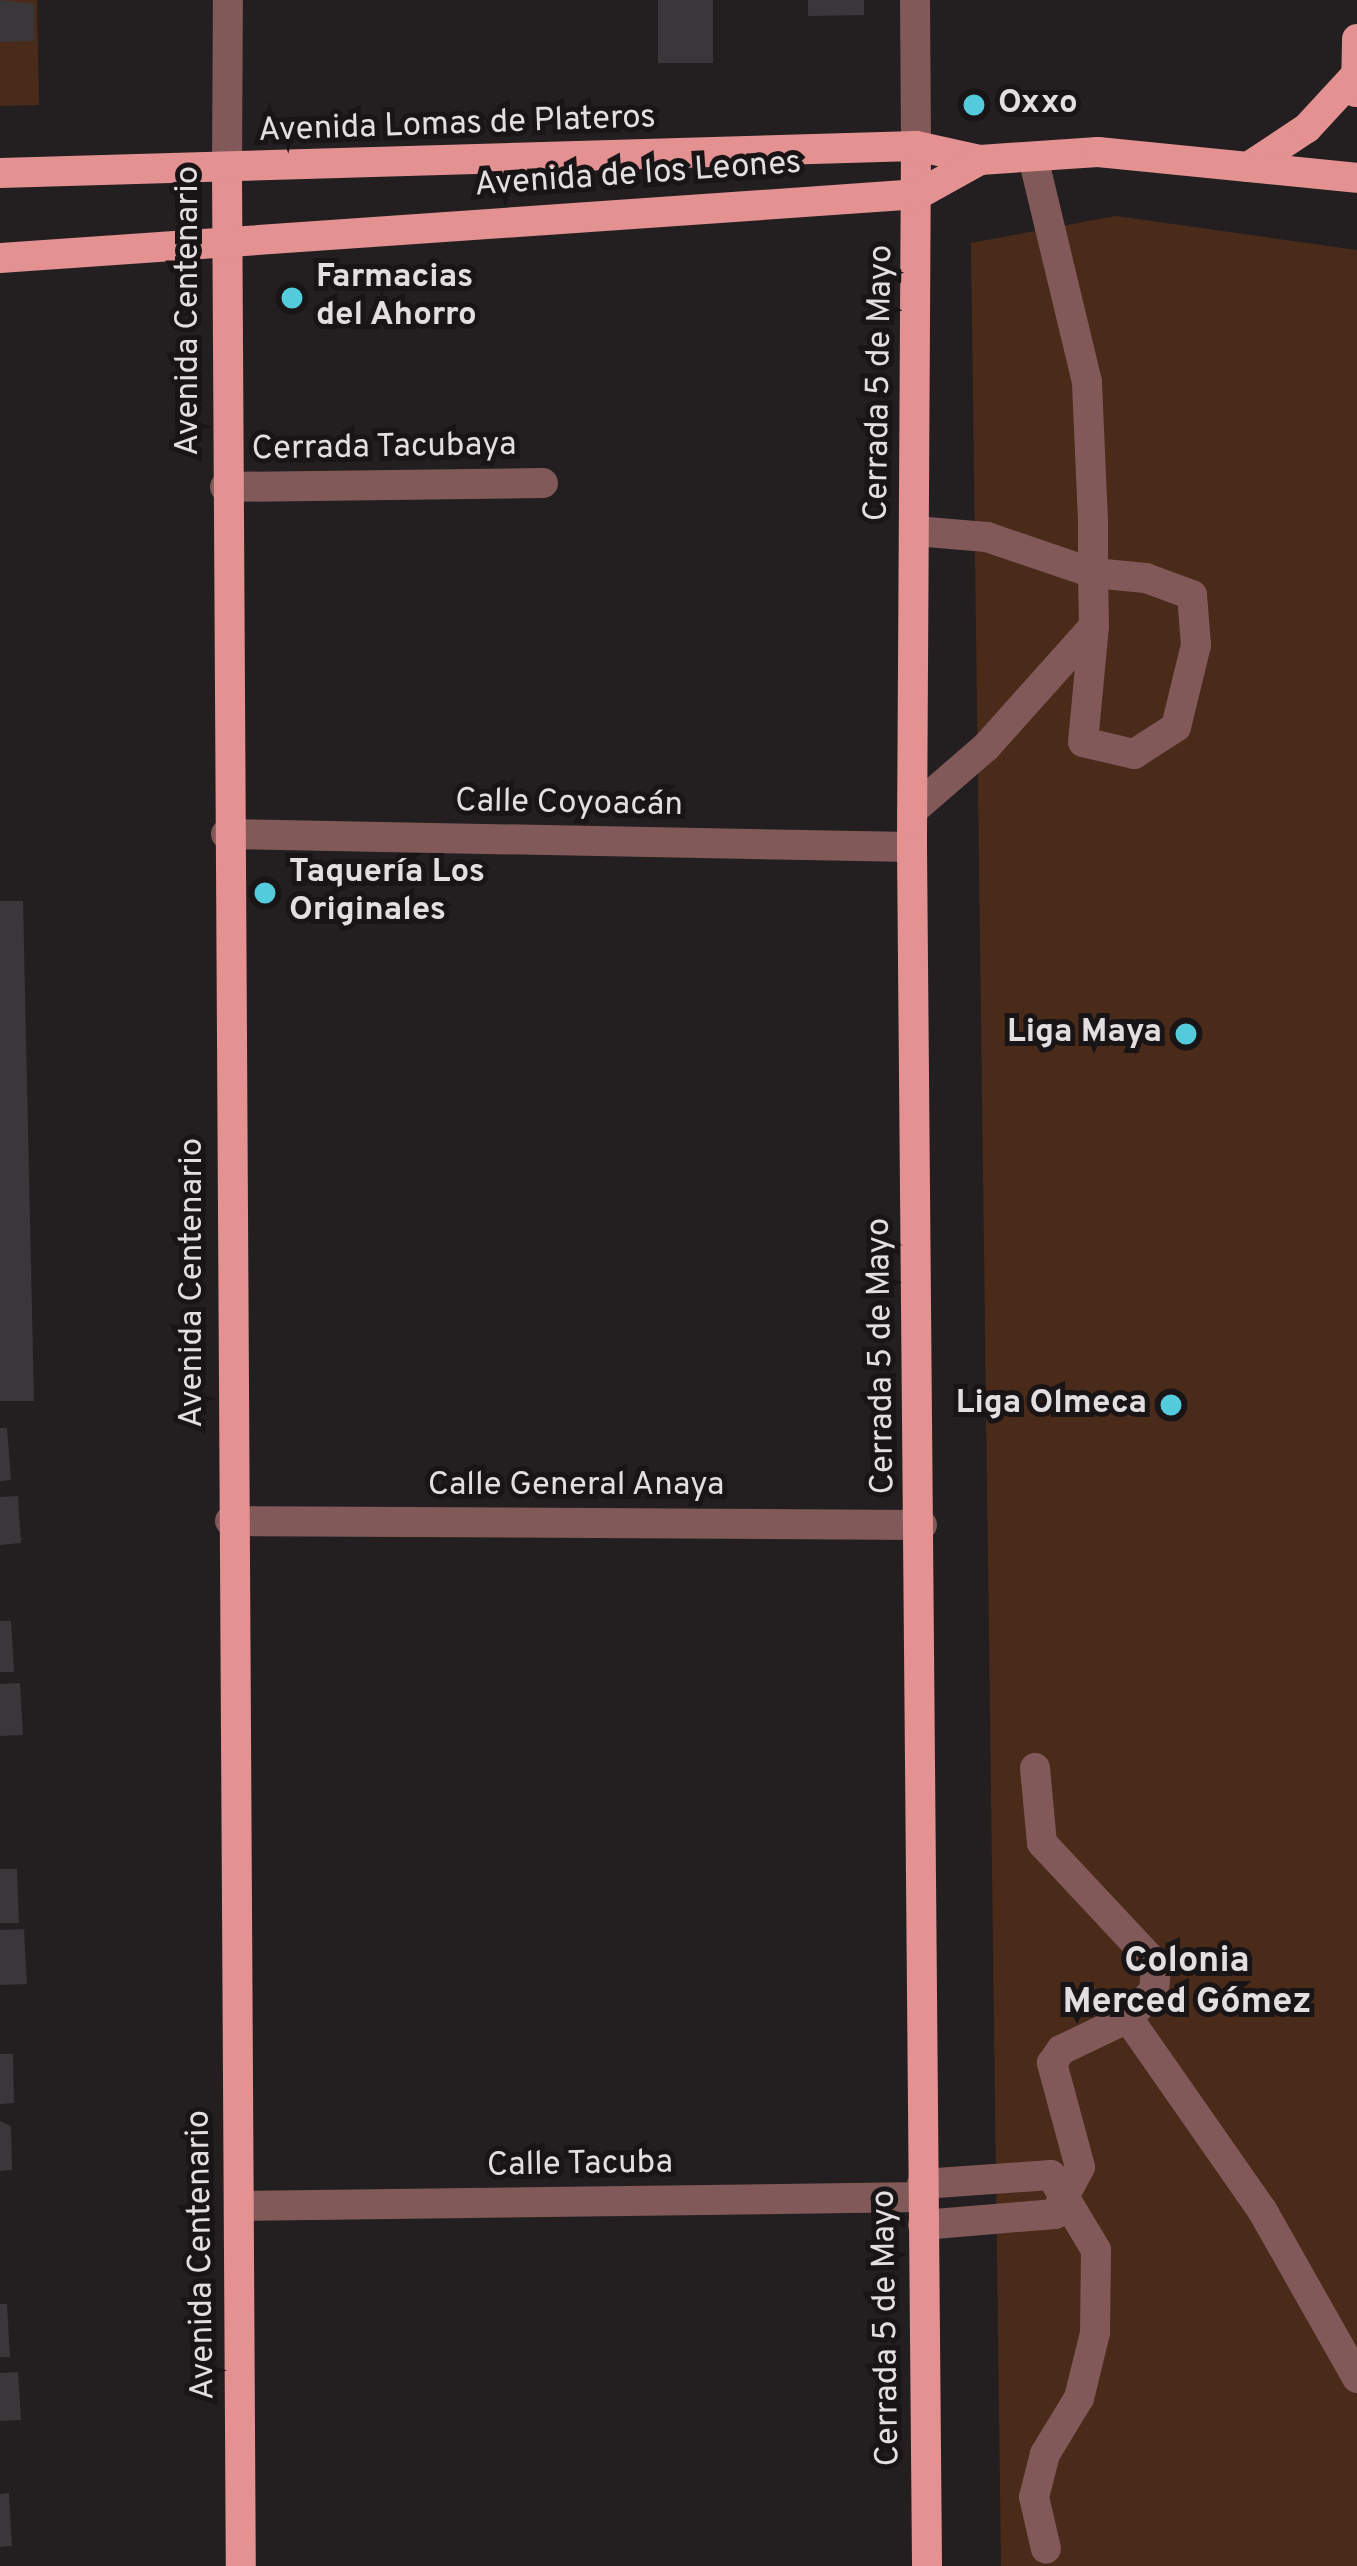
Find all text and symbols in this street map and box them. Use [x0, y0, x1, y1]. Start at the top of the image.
place label: Oxxo [998, 85, 1078, 125]
marker: Oxxo [961, 92, 987, 118]
street label: Avenida Lomas de Plateros [258, 99, 656, 153]
street label: Avenida de los Leones [473, 145, 803, 207]
street label: Avenida Centenario [170, 166, 210, 456]
street label: Cerrada 5 de Mayo [859, 244, 903, 522]
place label: Farmacias del Ahorro [316, 259, 478, 337]
marker: Farmacias del Ahorro [279, 285, 305, 311]
street label: Cerrada Tacubaya [251, 427, 517, 471]
street label: Calle Coyoacán [455, 783, 683, 827]
place label: Taquería Los Originales [289, 854, 485, 932]
marker: Taquería Los Originales [252, 880, 278, 906]
place label: Liga Maya [1007, 1014, 1162, 1054]
marker: Liga Maya [1173, 1021, 1199, 1047]
street label: Avenida Centenario [174, 1138, 214, 1428]
street label: Cerrada 5 de Mayo [861, 1217, 905, 1495]
place label: Liga Olmeca [956, 1385, 1147, 1425]
marker: Liga Olmeca [1158, 1392, 1184, 1418]
street label: Calle General Anaya [427, 1467, 725, 1507]
district label: Colonia Merced Gómez [1062, 1940, 1312, 2025]
street label: Avenida Centenario [181, 2110, 225, 2400]
street label: Calle Tacuba [486, 2145, 674, 2187]
street label: Cerrada 5 de Mayo [866, 2189, 910, 2467]

